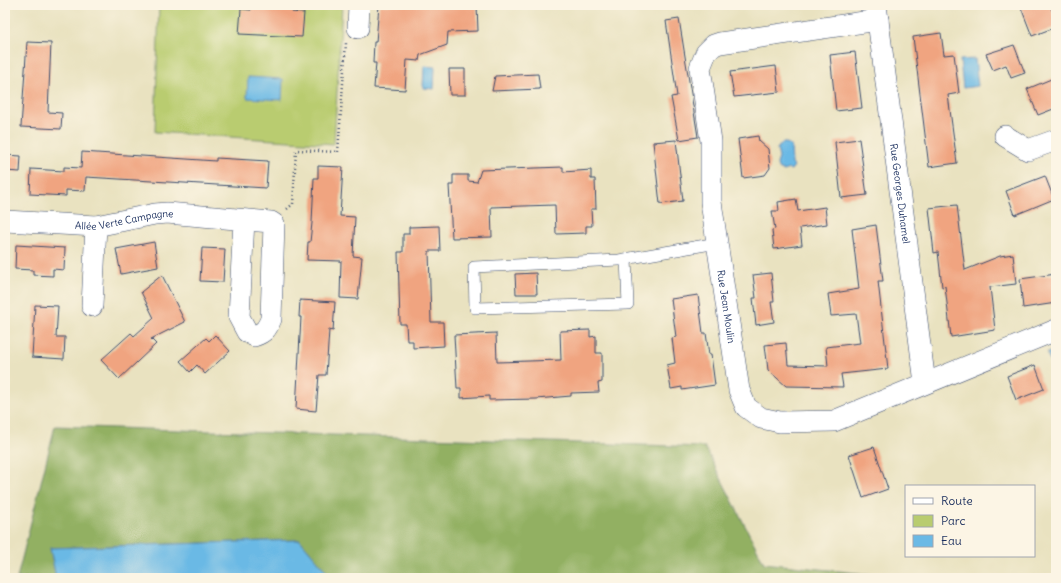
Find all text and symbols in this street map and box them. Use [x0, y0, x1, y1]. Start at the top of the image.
street label: Rue Georges Duhamel [887, 143, 913, 244]
street label: Allée Verte Campagne [75, 206, 174, 233]
street label: Rue Jean Moulin [715, 269, 738, 344]
legend [905, 485, 1035, 557]
text: Route [941, 493, 973, 508]
text: Parc [941, 513, 966, 528]
text: Eau [941, 533, 962, 548]

